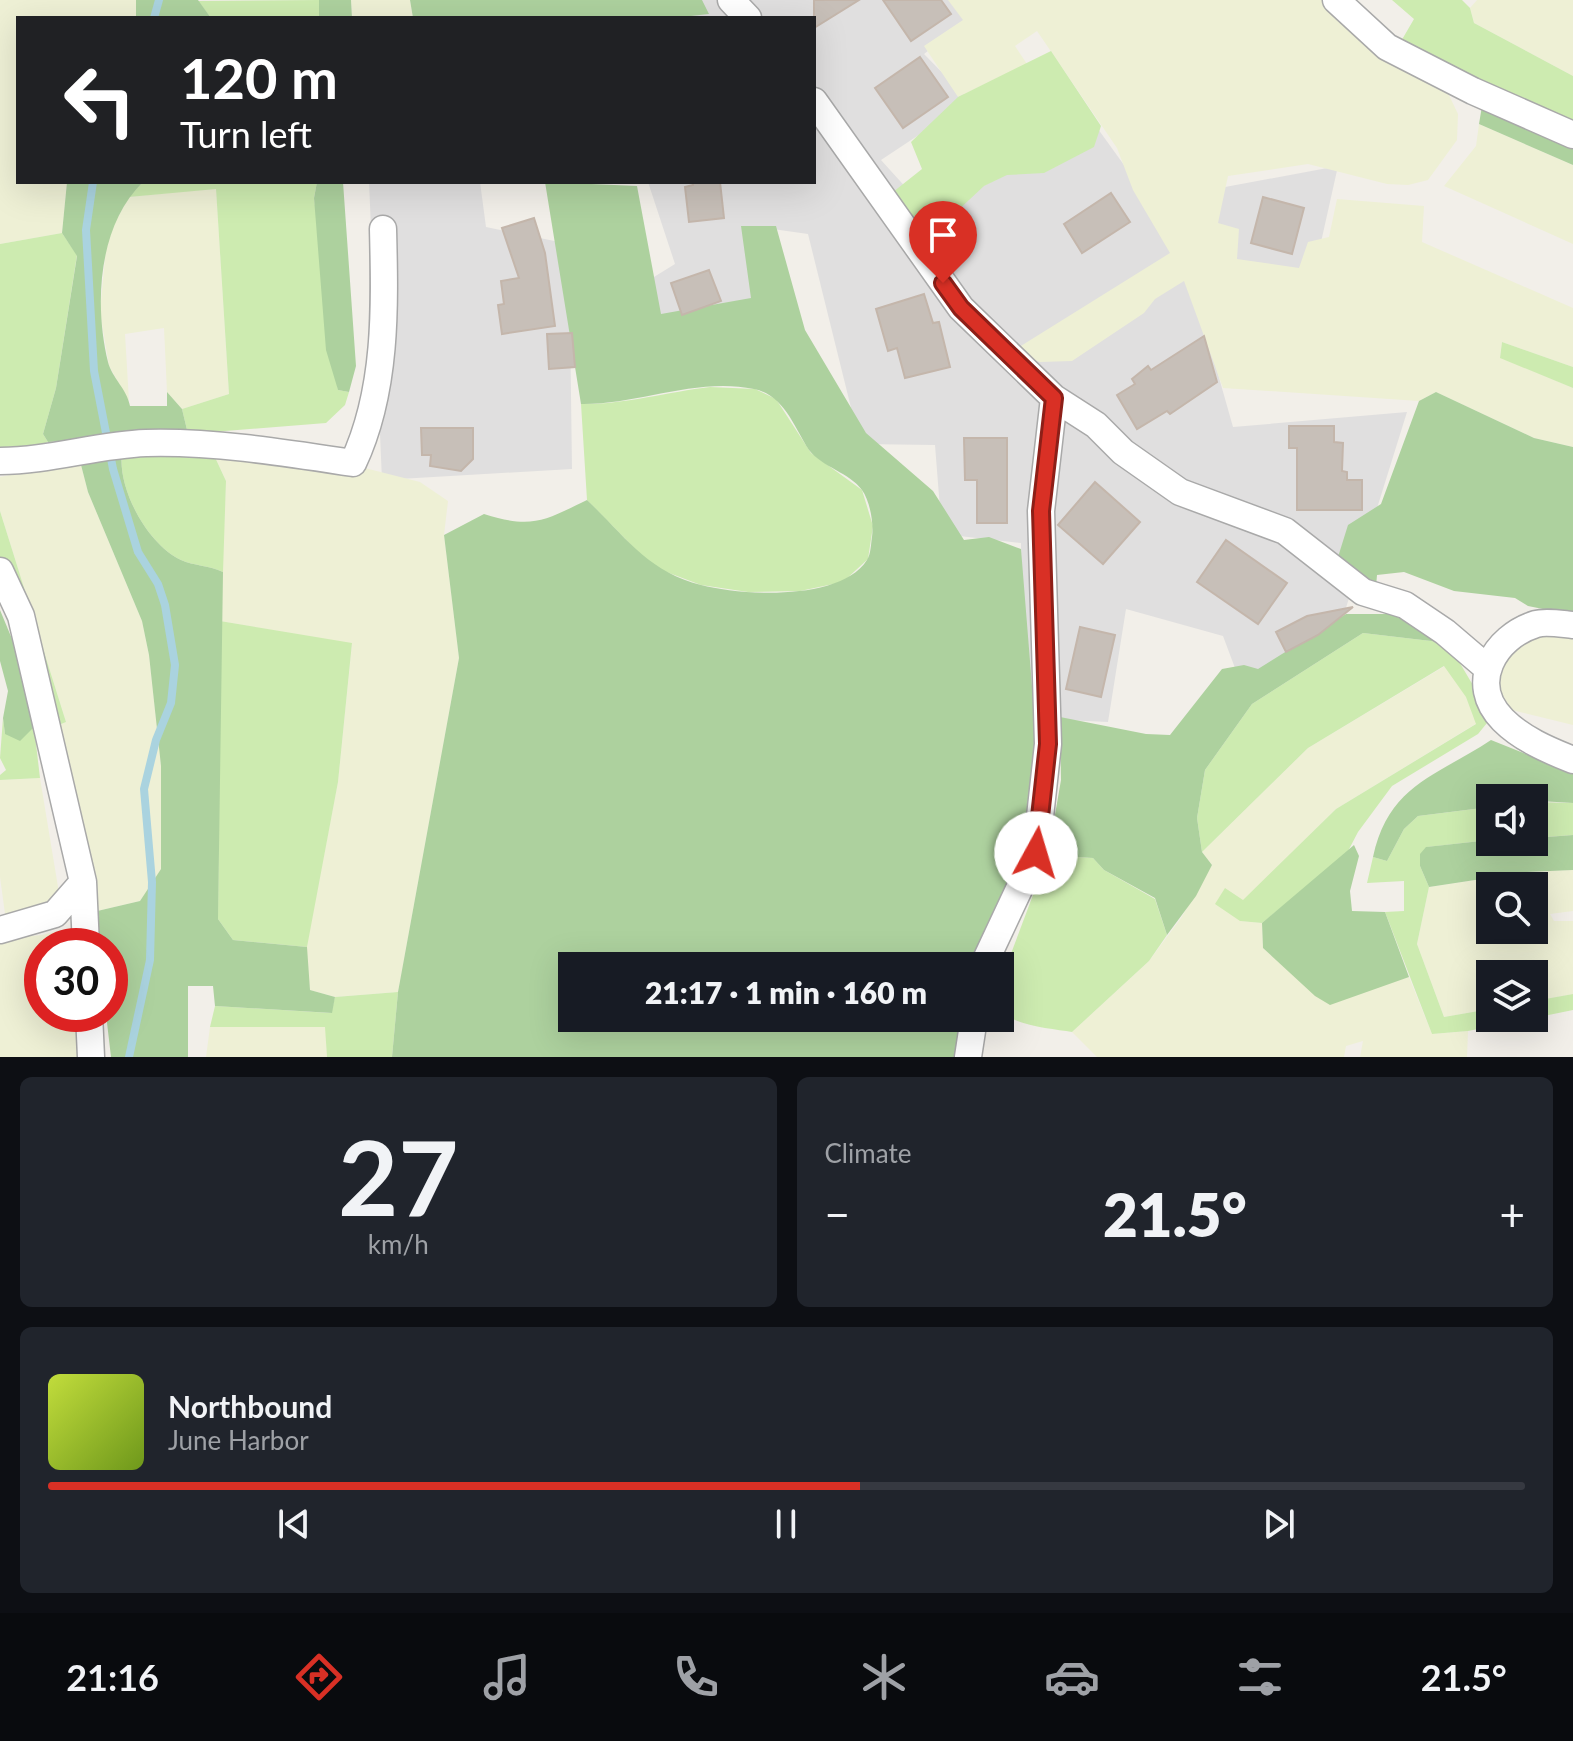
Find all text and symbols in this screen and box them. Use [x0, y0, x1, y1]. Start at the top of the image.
text: 120 m [180, 44, 338, 111]
icon: left [48, 48, 152, 152]
text: Turn left [180, 112, 312, 156]
pin [909, 201, 977, 283]
icon: arrive [921, 213, 965, 257]
map controls [1476, 784, 1548, 1032]
button: sound [1476, 784, 1548, 856]
position arrow [994, 811, 1078, 895]
button: search [1476, 872, 1548, 944]
speed limit sign: 30 [24, 928, 128, 1032]
button: layers [1476, 960, 1548, 1032]
text: 21:17 · 1 min · 160 m [645, 974, 927, 1010]
text: 27 [338, 1113, 459, 1238]
text: Climate [825, 1137, 911, 1169]
text: 21.5° [1103, 1178, 1247, 1250]
text: − [825, 1188, 850, 1240]
text: + [1499, 1188, 1525, 1240]
text: km/h [368, 1228, 429, 1260]
text: Northbound [168, 1388, 332, 1424]
text: June Harbor [168, 1424, 309, 1456]
icon: previous [272, 1502, 316, 1546]
icon: pause [764, 1502, 808, 1546]
icon: next [1257, 1502, 1301, 1546]
icon: directions [291, 1649, 347, 1705]
icon: music [479, 1649, 535, 1705]
icon: phone [668, 1649, 724, 1705]
icon: climate [856, 1649, 912, 1705]
icon: car [1044, 1649, 1100, 1705]
icon: filters [1232, 1649, 1288, 1705]
text: 21:16 [66, 1655, 159, 1699]
text: 21.5° [1421, 1655, 1507, 1699]

